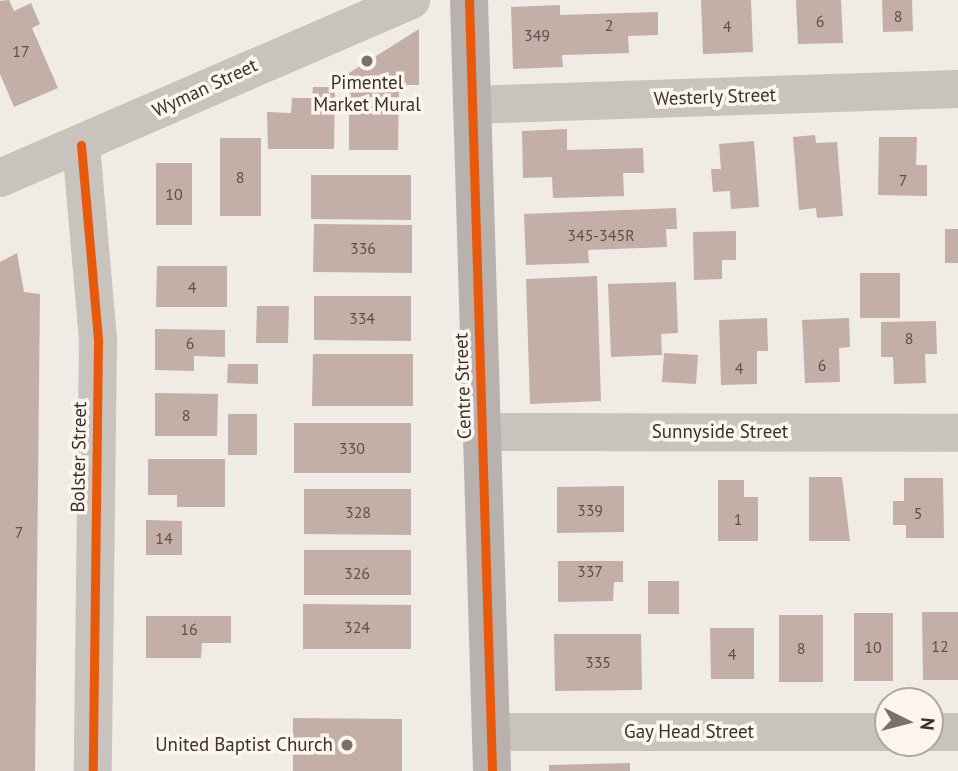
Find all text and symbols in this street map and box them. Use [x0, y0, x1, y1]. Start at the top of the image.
house number: 8 [894, 6, 902, 26]
house number: 6 [816, 11, 824, 31]
house number: 2 [605, 15, 613, 35]
house number: 4 [723, 16, 731, 36]
house number: 349 [524, 25, 550, 45]
house number: 17 [12, 41, 30, 61]
marker: Pimentel Market Mural [359, 53, 375, 69]
street label: Wyman Street [149, 54, 261, 122]
place label: Pimentel Market Mural [313, 72, 421, 116]
street label: Westerly Street [653, 83, 777, 111]
house number: 8 [236, 167, 244, 187]
house number: 7 [899, 170, 907, 190]
house number: 10 [165, 184, 183, 204]
house number: 345-345R [567, 225, 635, 245]
house number: 336 [350, 238, 376, 258]
house number: 4 [188, 277, 196, 297]
house number: 334 [349, 308, 375, 328]
house number: 8 [905, 328, 913, 348]
street label: Centre Street [450, 332, 476, 440]
house number: 6 [186, 333, 194, 353]
house number: 6 [818, 355, 826, 375]
house number: 4 [735, 358, 743, 378]
street label: Bolster Street [67, 401, 91, 513]
house number: 8 [182, 405, 190, 425]
street label: Sunnyside Street [652, 421, 788, 443]
house number: 330 [339, 438, 365, 458]
house number: 339 [577, 500, 603, 520]
house number: 328 [345, 502, 371, 522]
house number: 5 [914, 503, 922, 523]
house number: 1 [734, 509, 742, 529]
house number: 7 [15, 522, 23, 542]
house number: 14 [155, 528, 173, 548]
house number: 337 [577, 561, 603, 581]
house number: 326 [344, 563, 370, 583]
house number: 324 [344, 617, 370, 637]
house number: 16 [180, 619, 198, 639]
house number: 12 [931, 636, 949, 656]
house number: 10 [864, 637, 882, 657]
house number: 8 [797, 638, 805, 658]
house number: 4 [728, 644, 736, 664]
house number: 335 [585, 652, 611, 672]
north arrow [874, 687, 944, 757]
text: N [915, 717, 940, 731]
street label: Gay Head Street [624, 721, 754, 743]
place label: United Baptist Church [155, 734, 333, 756]
marker: United Baptist Church [339, 737, 355, 753]

